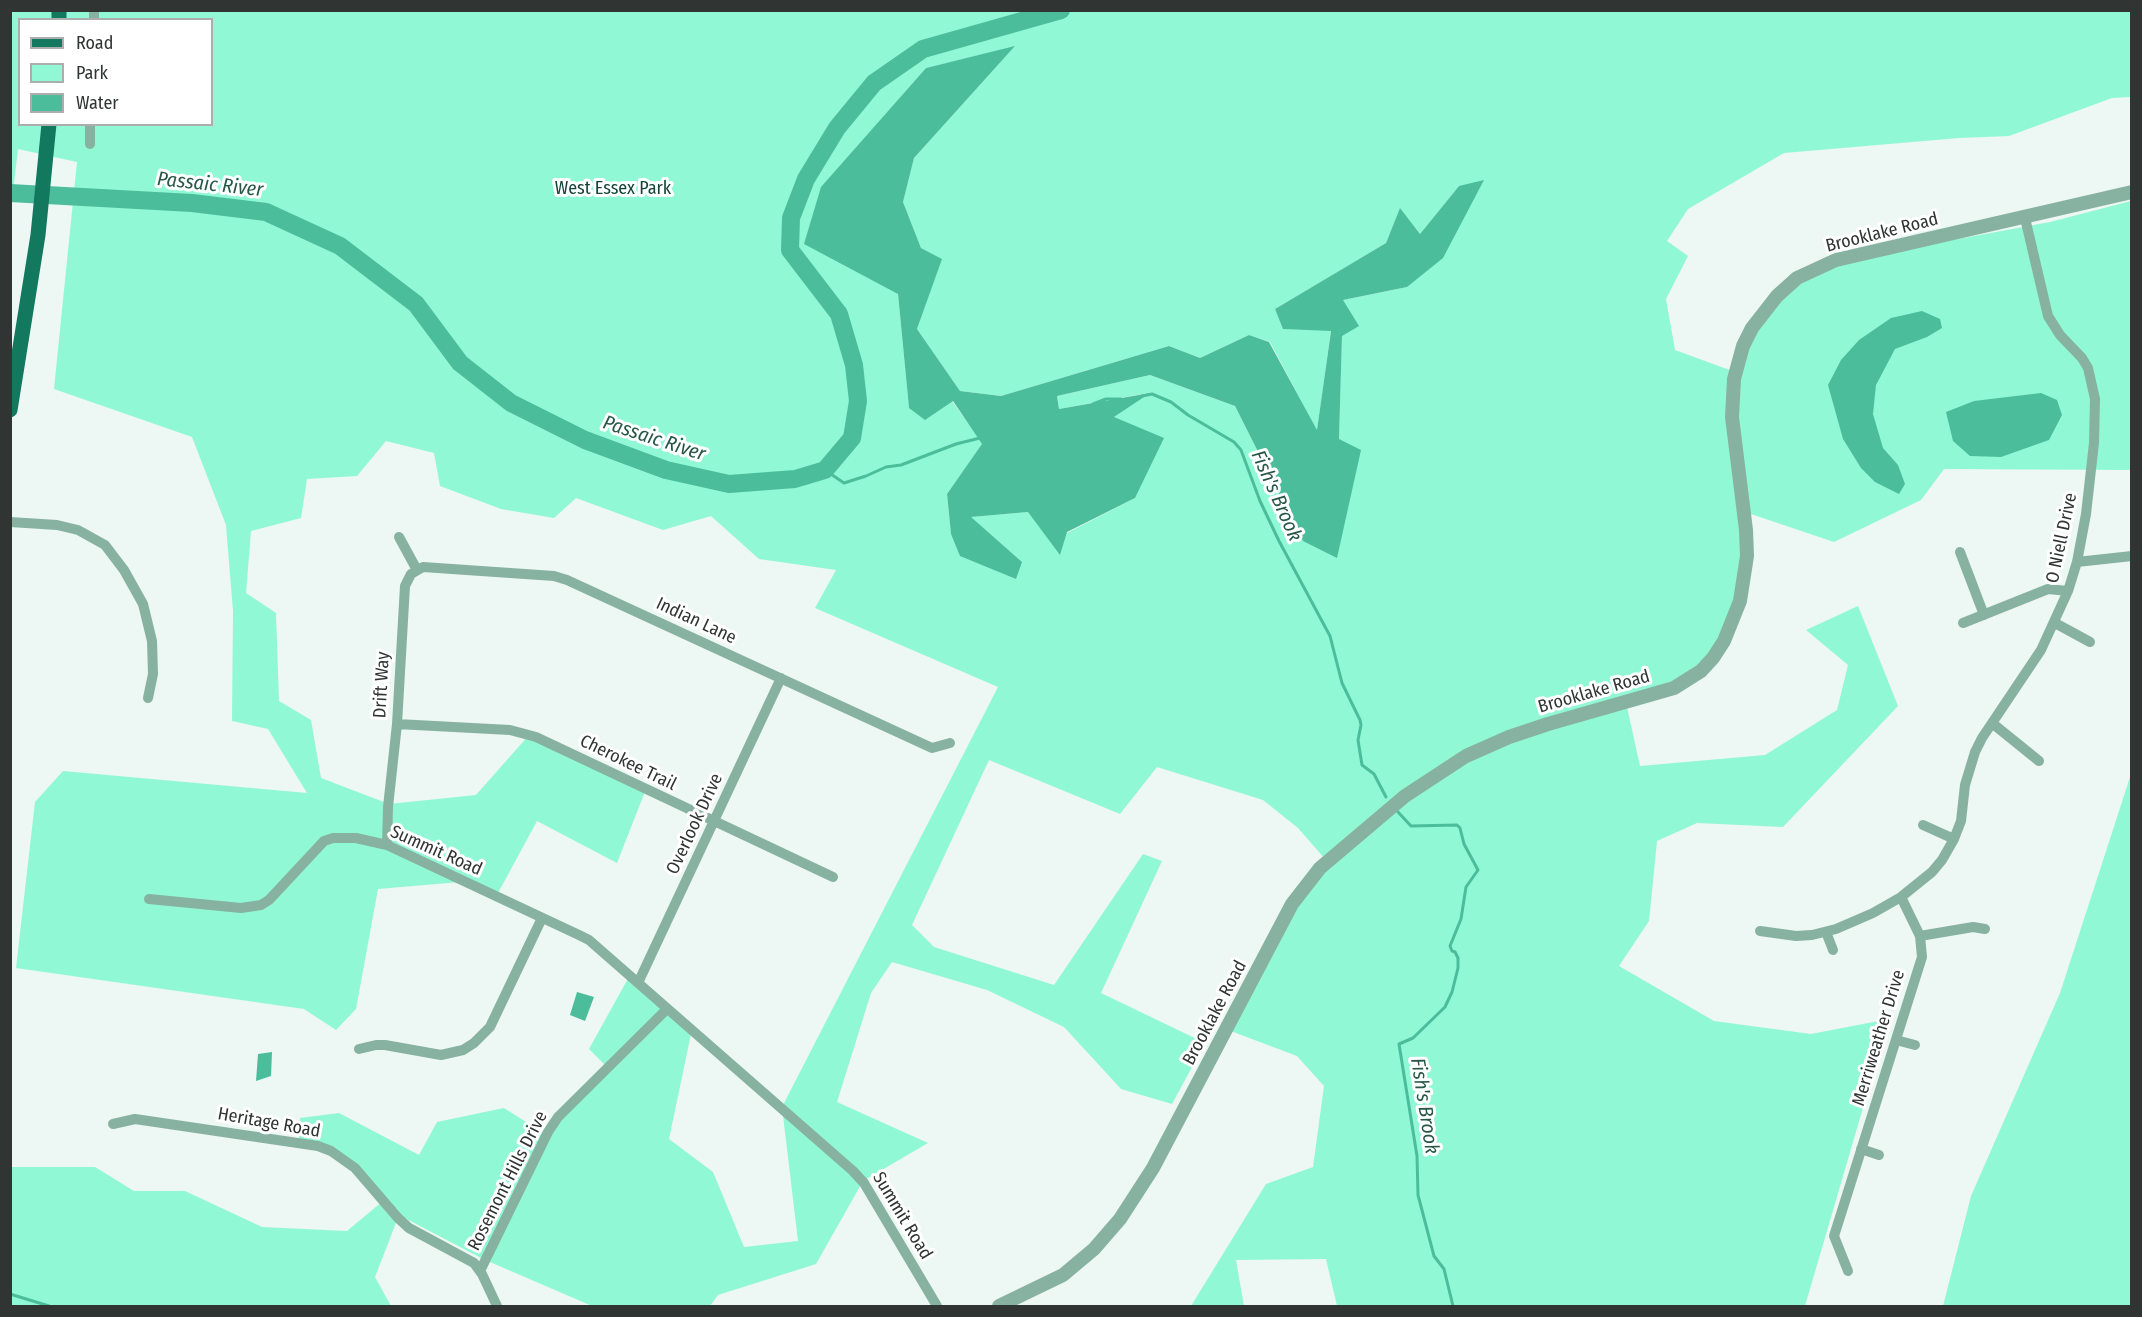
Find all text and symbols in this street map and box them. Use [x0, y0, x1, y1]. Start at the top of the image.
legend [18, 18, 213, 126]
text: Road [76, 32, 113, 54]
text: Park [76, 62, 108, 84]
text: Water [76, 92, 119, 114]
water label: Passaic River [156, 168, 264, 202]
park label: West Essex Park [555, 178, 671, 200]
street label: Brooklake Road [1824, 209, 1940, 257]
water label: Passaic River [600, 411, 708, 467]
water label: Fish's Brook [1245, 447, 1307, 545]
street label: O Niell Drive [2042, 491, 2082, 585]
street label: Indian Lane [652, 593, 740, 649]
street label: Drift Way [369, 651, 395, 719]
street label: Brooklake Road [1536, 666, 1652, 718]
street label: Cherokee Trail [576, 730, 680, 796]
street label: Overlook Drive [662, 770, 728, 878]
street label: Summit Road [387, 821, 485, 881]
street label: Brooklake Road [1178, 957, 1252, 1069]
street label: Merriweather Drive [1848, 967, 1910, 1109]
water label: Fish's Brook [1405, 1056, 1443, 1156]
street label: Heritage Road [216, 1103, 322, 1143]
street label: Rosemont Hills Drive [464, 1108, 552, 1254]
street label: Summit Road [868, 1168, 936, 1264]

